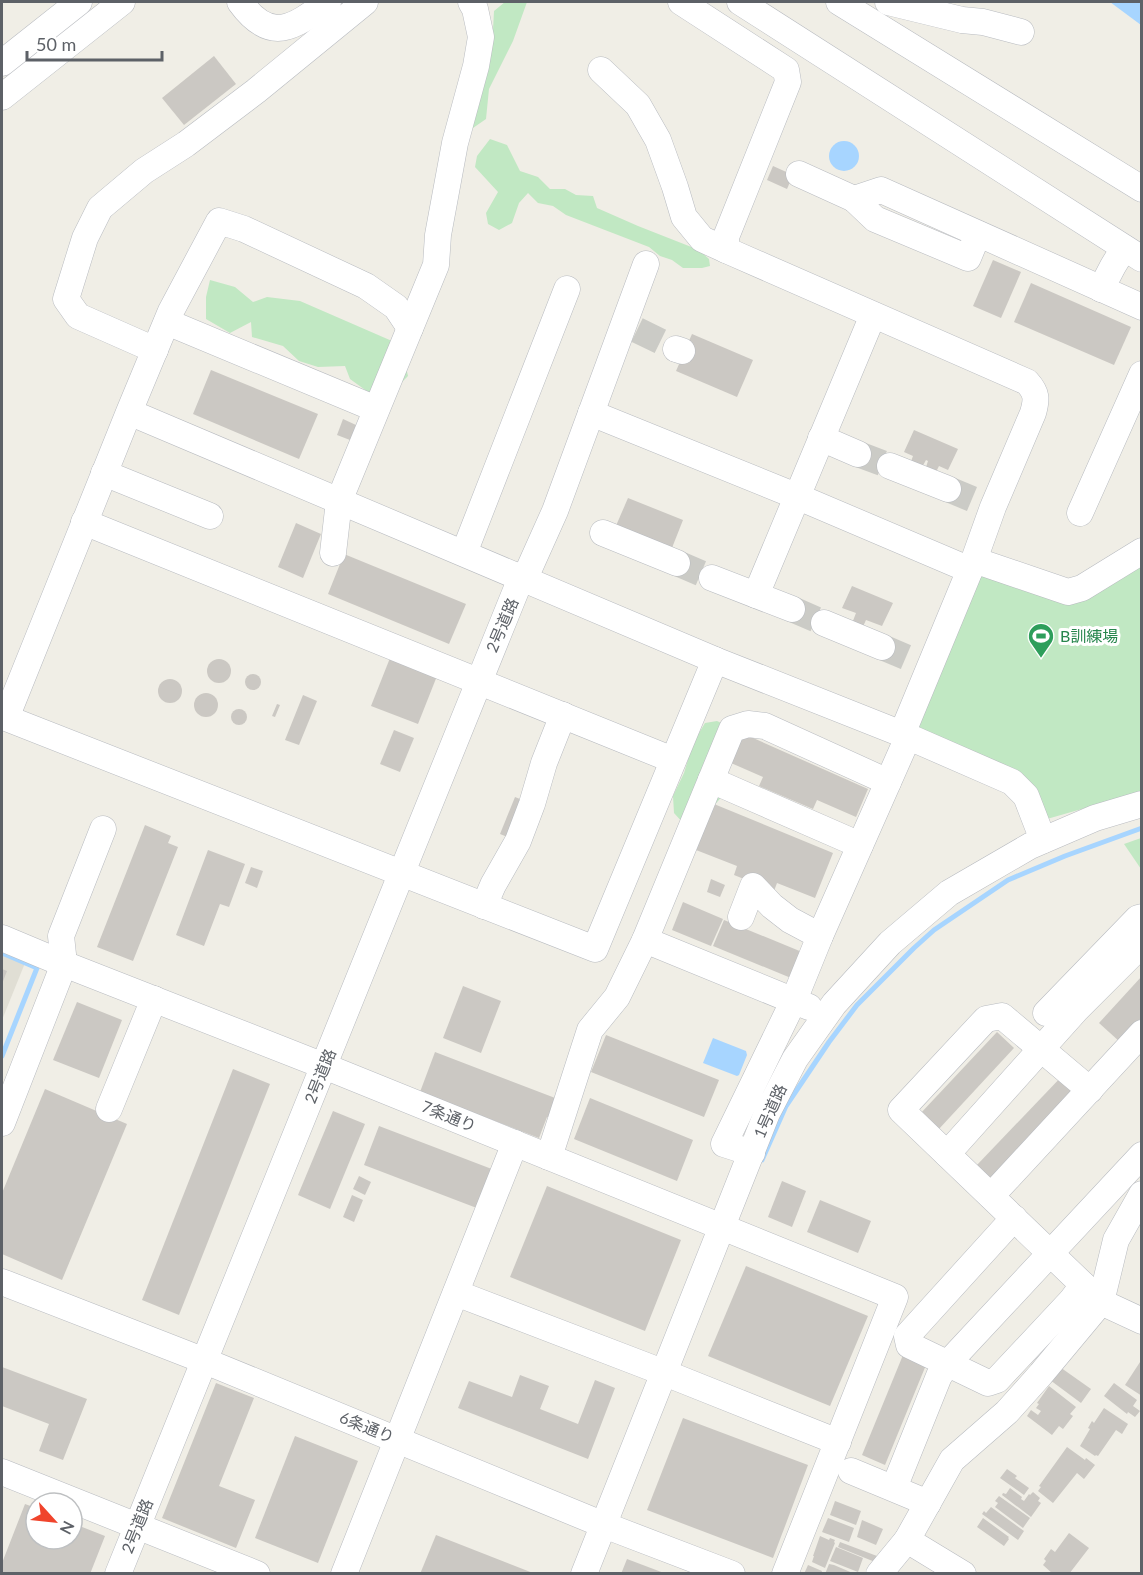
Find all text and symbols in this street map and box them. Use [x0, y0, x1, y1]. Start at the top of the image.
scale bar [27, 24, 162, 62]
text: 50 m [36, 33, 76, 55]
street label: 2号道路 [482, 595, 521, 655]
sports icon: B訓練場 [1026, 621, 1056, 659]
place label: B訓練場 [1060, 626, 1118, 645]
street label: 2号道路 [300, 1046, 339, 1106]
street label: 1号道路 [749, 1081, 790, 1141]
street label: 7条通り [419, 1096, 479, 1135]
street label: 6条通り [337, 1407, 397, 1446]
north arrow [24, 1491, 84, 1551]
street label: 2号道路 [117, 1496, 156, 1556]
text: N [57, 1518, 79, 1538]

